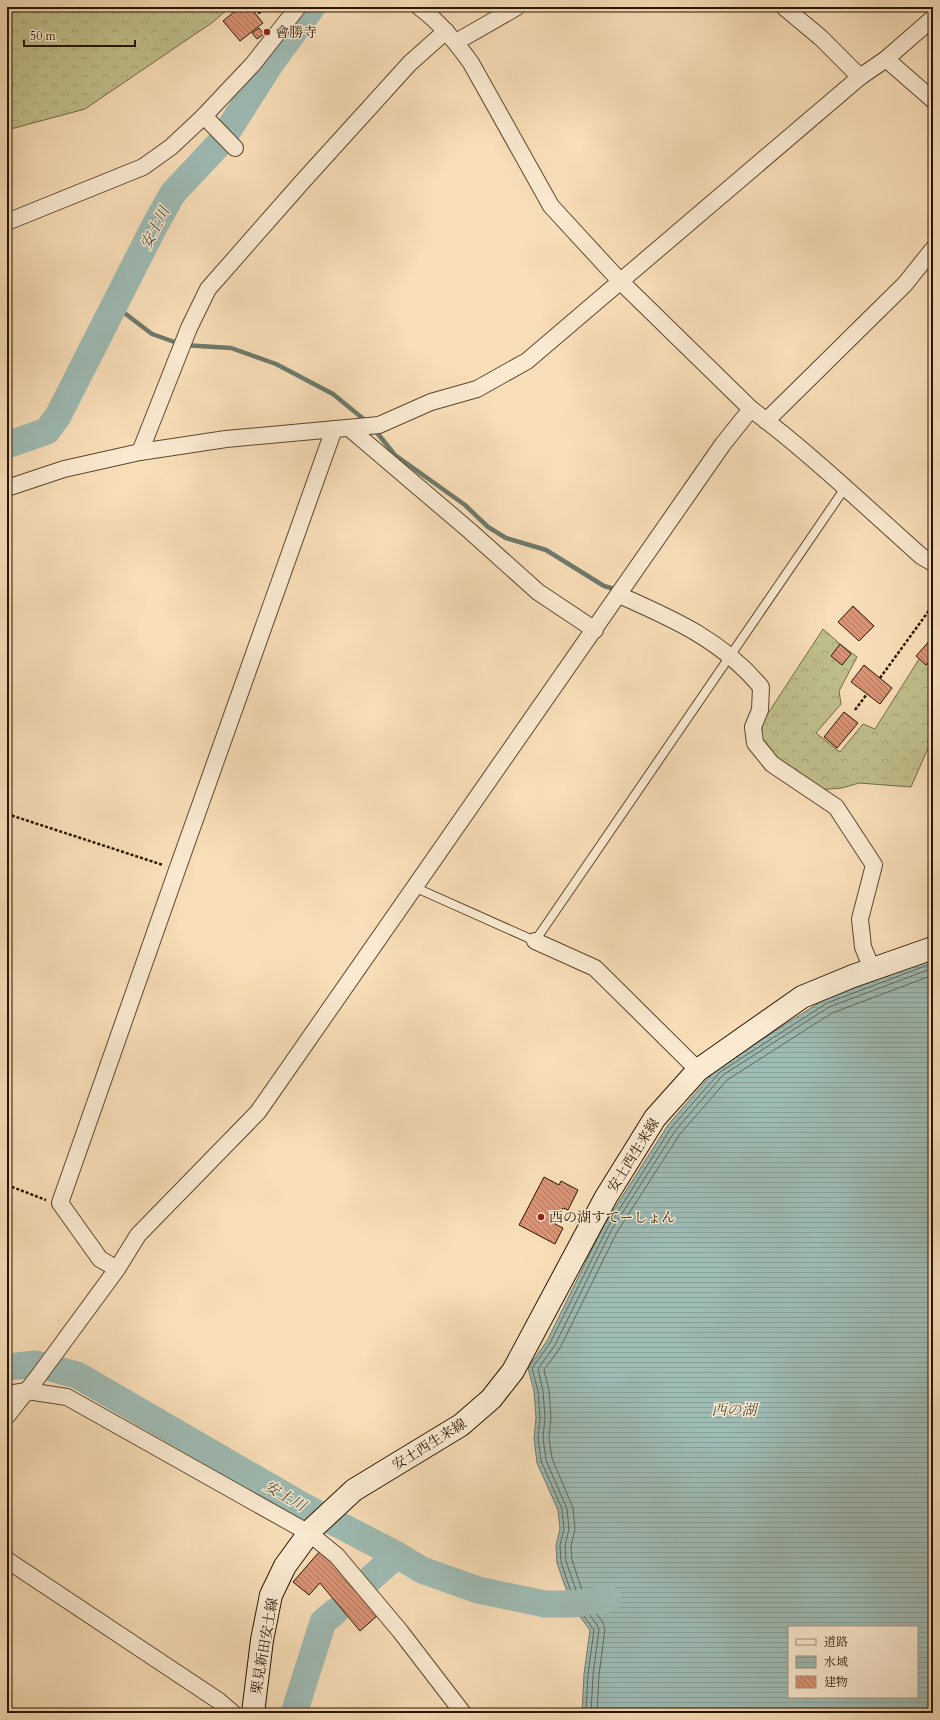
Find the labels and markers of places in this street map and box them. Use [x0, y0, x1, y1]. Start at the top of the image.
place label: 會勝寺 [275, 23, 317, 42]
marker: 會勝寺 [262, 27, 272, 37]
place label: 西の湖すてーしょん [549, 1208, 675, 1227]
marker: 西の湖すてーしょん [536, 1212, 546, 1222]

